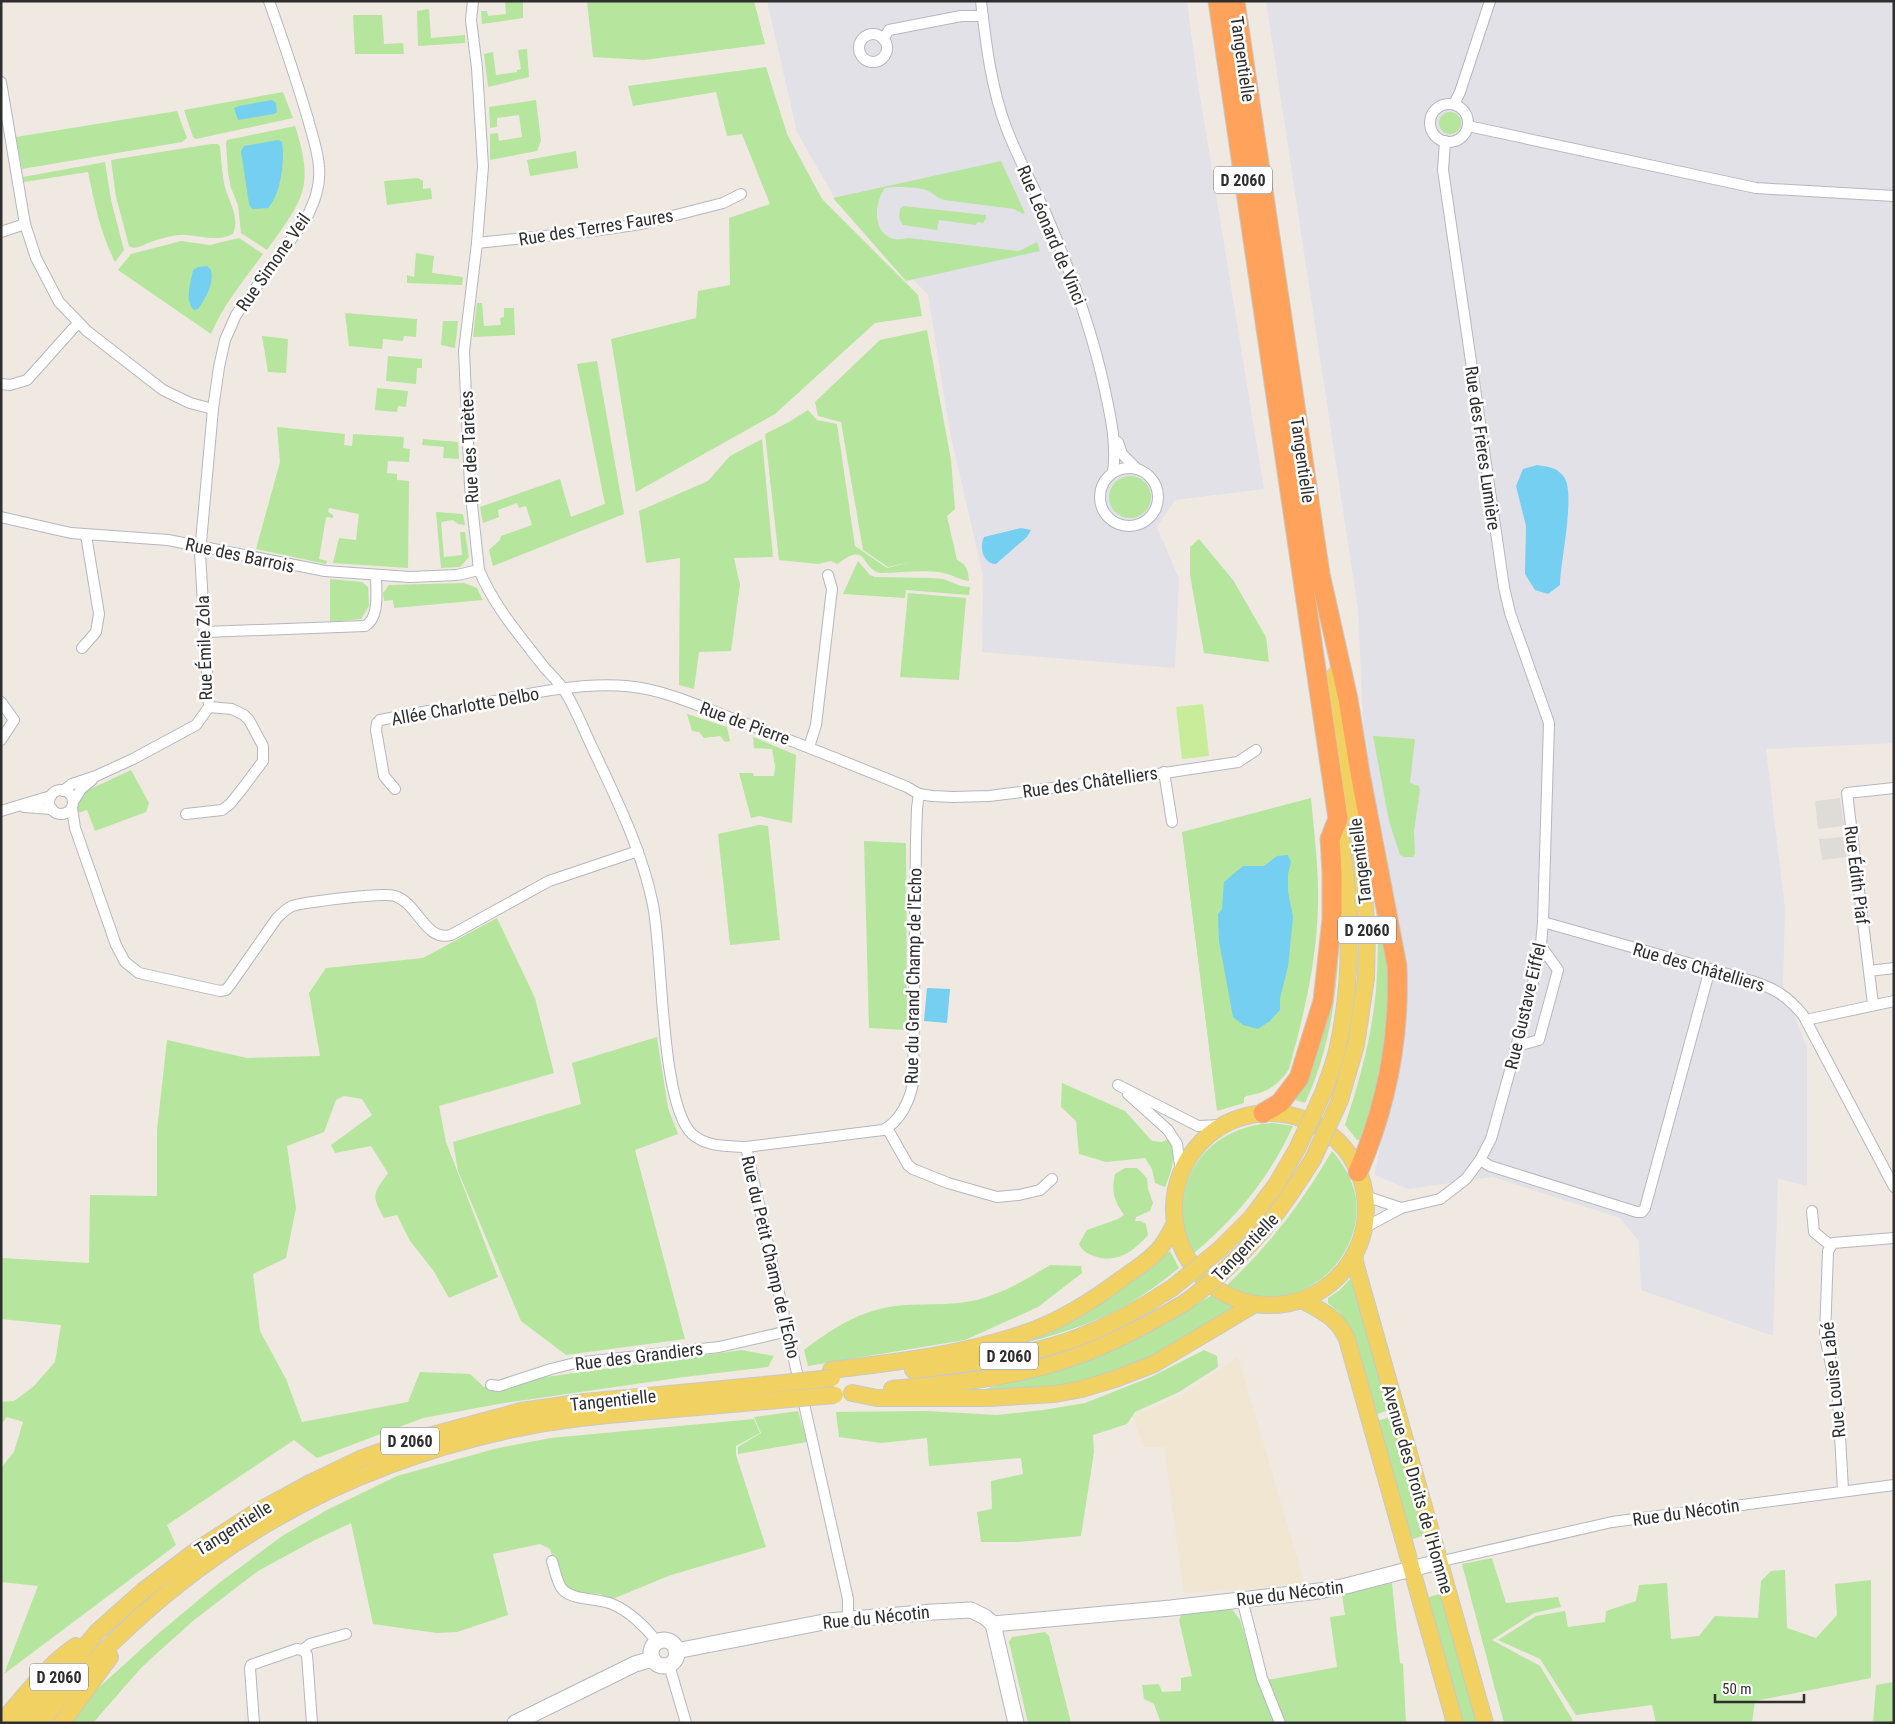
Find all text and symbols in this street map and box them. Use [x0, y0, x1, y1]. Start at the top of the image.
street label: Tangentielle [1227, 15, 1259, 103]
street label: Rue Léonard de Vinci [1013, 162, 1091, 308]
road number: D 2060 [1214, 166, 1272, 194]
street label: Rue des Terres Faures [517, 204, 675, 250]
street label: Rue Simone Veil [232, 209, 314, 315]
street label: Rue des Frères Lumière [1461, 365, 1505, 531]
street label: Rue des Tarètes [456, 390, 482, 504]
street label: Tangentielle [1287, 416, 1319, 504]
street label: Rue des Barrois [183, 533, 297, 577]
street label: Rue Émile Zola [192, 595, 216, 701]
street label: Allée Charlotte Delbo [389, 683, 541, 729]
street label: Rue de Pierre [697, 697, 793, 749]
street label: Rue des Châtelliers [1021, 762, 1159, 802]
street label: Tangentielle [1344, 817, 1376, 905]
street label: Rue Édith Piaf [1841, 824, 1874, 926]
street label: Rue du Grand Champ de l'Echo [901, 868, 925, 1084]
road number: D 2060 [1338, 916, 1396, 944]
street label: Rue des Châtelliers [1631, 938, 1767, 996]
street label: Rue Gustave Eiffel [1500, 941, 1550, 1071]
street label: Rue du Petit Champ de l'Echo [737, 1154, 805, 1360]
street label: Tangentielle [1207, 1209, 1283, 1285]
street label: Rue Louise Labé [1816, 1321, 1850, 1439]
street label: Rue des Grandiers [574, 1338, 704, 1374]
road number: D 2060 [980, 1342, 1038, 1370]
street label: Avenue des Droits de l'Homme [1378, 1382, 1458, 1596]
street label: Tangentielle [569, 1385, 657, 1415]
road number: D 2060 [381, 1428, 439, 1454]
street label: Rue du Nécotin [1631, 1494, 1741, 1530]
street label: Tangentielle [191, 1496, 275, 1560]
street label: Rue du Nécotin [1235, 1576, 1345, 1610]
street label: Rue du Nécotin [821, 1601, 931, 1633]
road number: D 2060 [30, 1664, 88, 1690]
scale bar [1715, 1672, 1804, 1704]
text: 50 m [1722, 1680, 1752, 1698]

